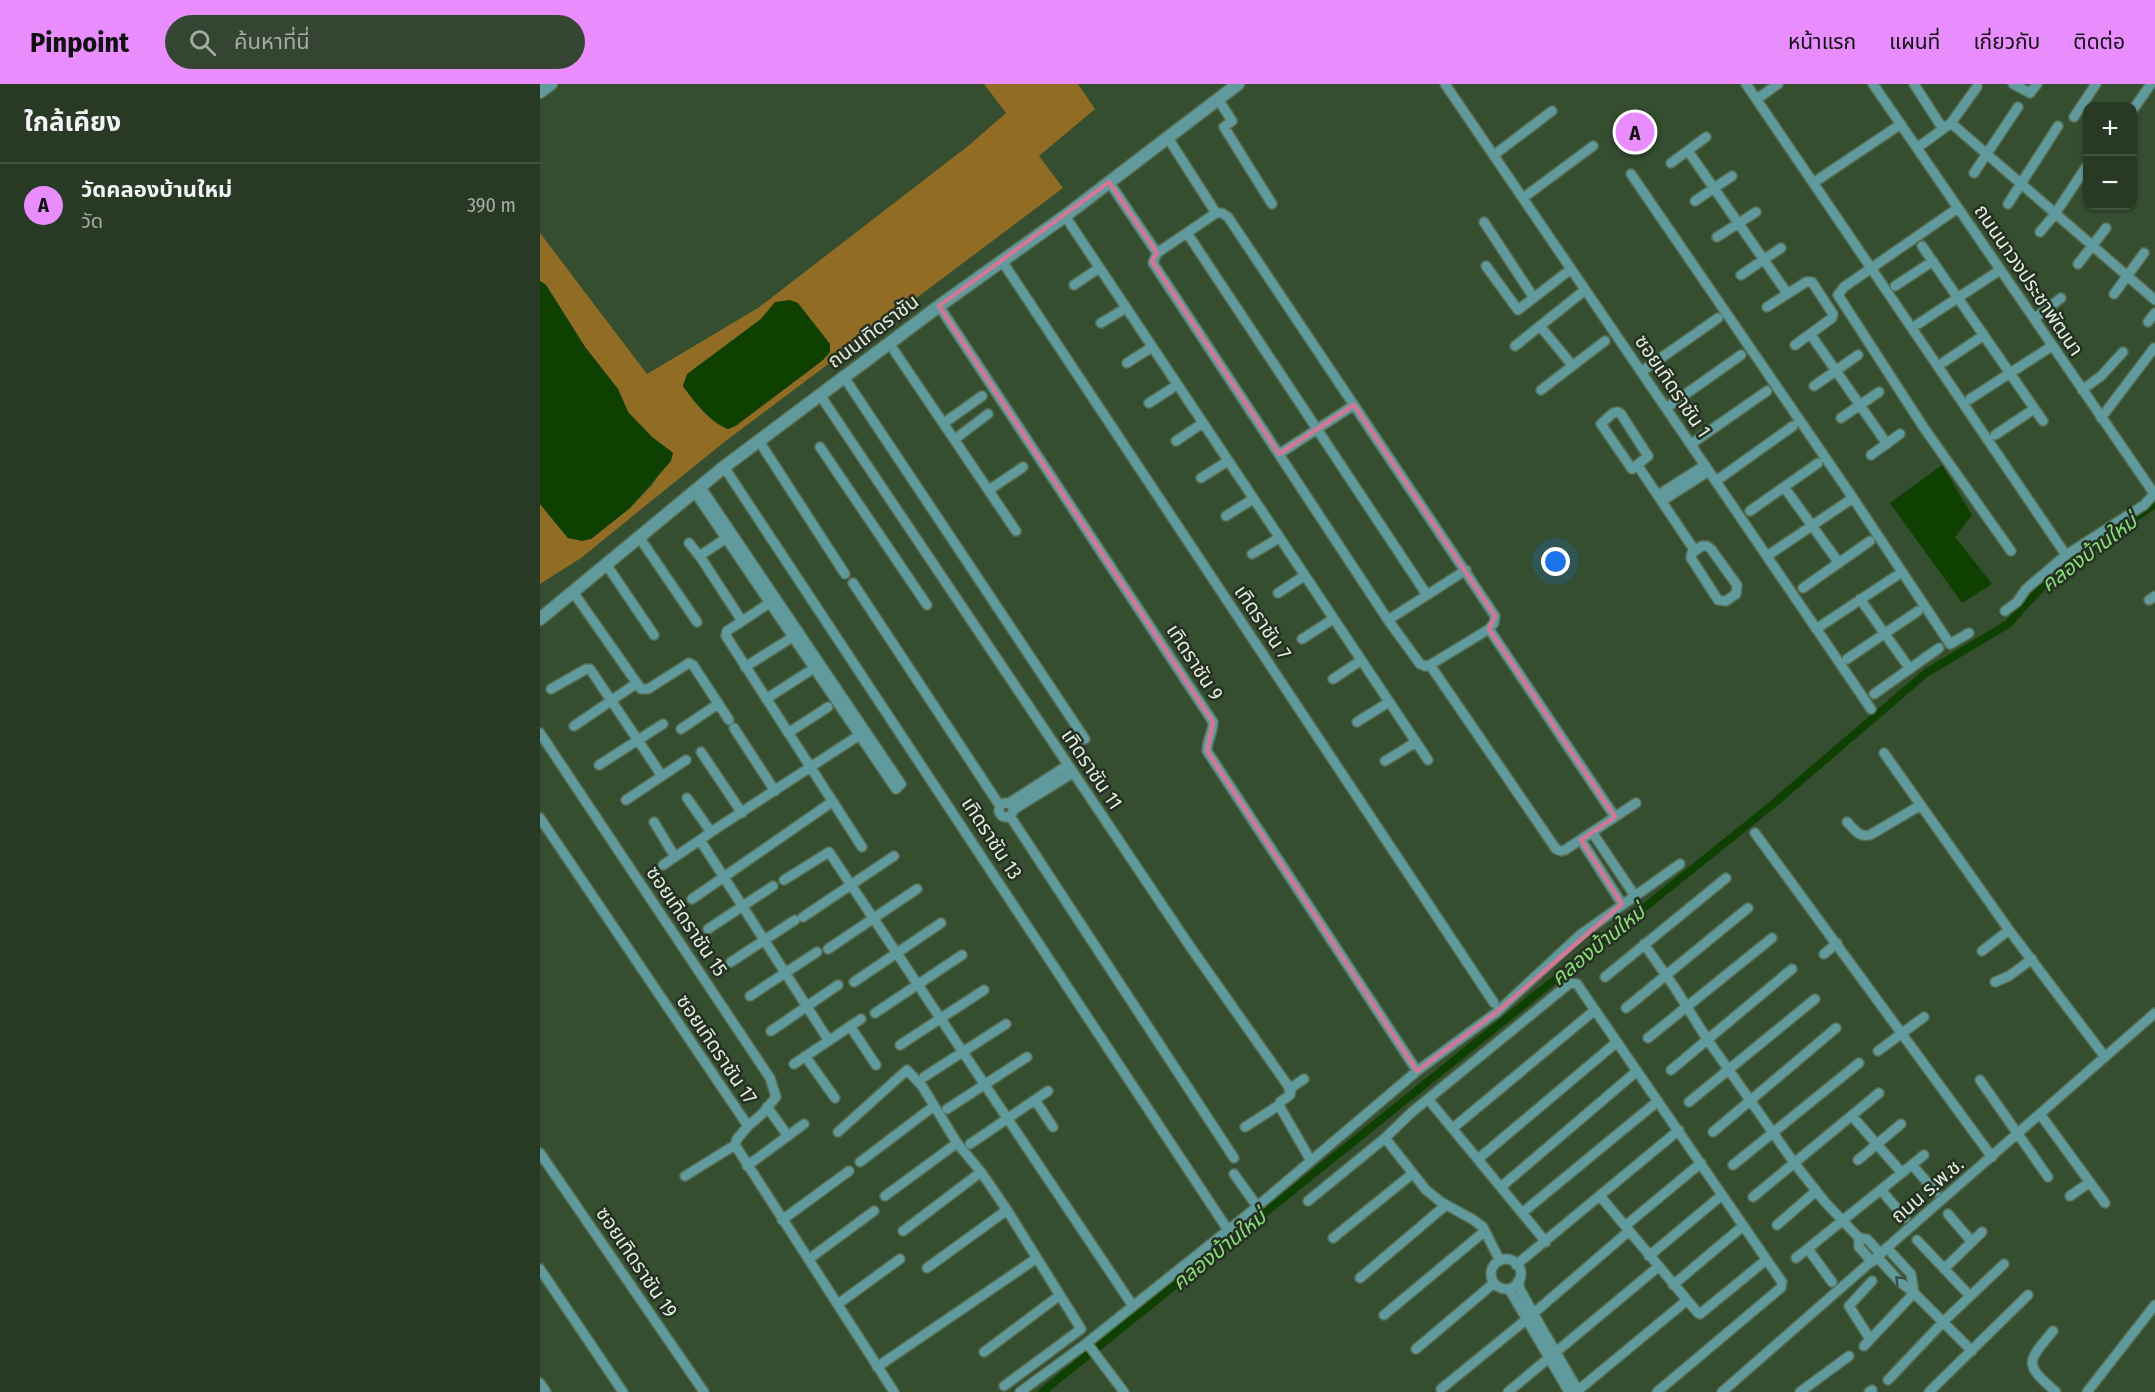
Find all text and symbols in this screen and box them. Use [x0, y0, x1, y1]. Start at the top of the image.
search box [165, 15, 585, 69]
text: Pinpoint [30, 26, 129, 59]
icon: search [186, 26, 219, 59]
text: ค้นหาที่นี่ [234, 28, 310, 55]
text: หน้าแรก [1788, 29, 1856, 55]
text: แผนที่ [1889, 29, 1940, 55]
text: เกี่ยวกับ [1973, 29, 2040, 55]
text: ติดต่อ [2073, 29, 2125, 55]
map controls [2083, 102, 2137, 210]
button: + [2083, 102, 2137, 156]
text: ใกล้เคียง [24, 107, 121, 138]
pin: A [1616, 110, 1654, 154]
button: − [2083, 156, 2137, 210]
text: วัดคลองบ้านใหม่ [81, 176, 232, 203]
text: A [38, 193, 49, 217]
text: 390 m [467, 193, 516, 217]
street label: ถนนนาวงประชาพัฒนา [1969, 200, 2089, 360]
text: วัด [81, 209, 103, 233]
street label: ถนนเทิดราชัน [823, 289, 923, 373]
street label: ซอยเทิดราชัน 1 [1630, 330, 1716, 442]
water label: คลองบ้านใหม่ [2036, 507, 2145, 598]
your location [1541, 547, 1570, 576]
street label: เทิดราชัน 7 [1229, 580, 1297, 664]
street label: เทิดราชัน 9 [1162, 619, 1228, 705]
street label: เทิดราชัน 11 [1056, 724, 1128, 814]
street label: เทิดราชัน 13 [957, 792, 1027, 884]
street label: ซอยเทิดราชัน 15 [641, 861, 733, 981]
water label: คลองบ้านใหม่ [1546, 897, 1653, 991]
street label: ซอยเทิดราชัน 17 [672, 990, 762, 1108]
street label: ถนน ร.พ.ช. [1886, 1152, 1968, 1228]
street label: ซอยเทิดราชัน 19 [591, 1202, 683, 1322]
water label: คลองบ้านใหม่ [1167, 1202, 1274, 1296]
one-way arrow [1896, 1276, 1906, 1287]

